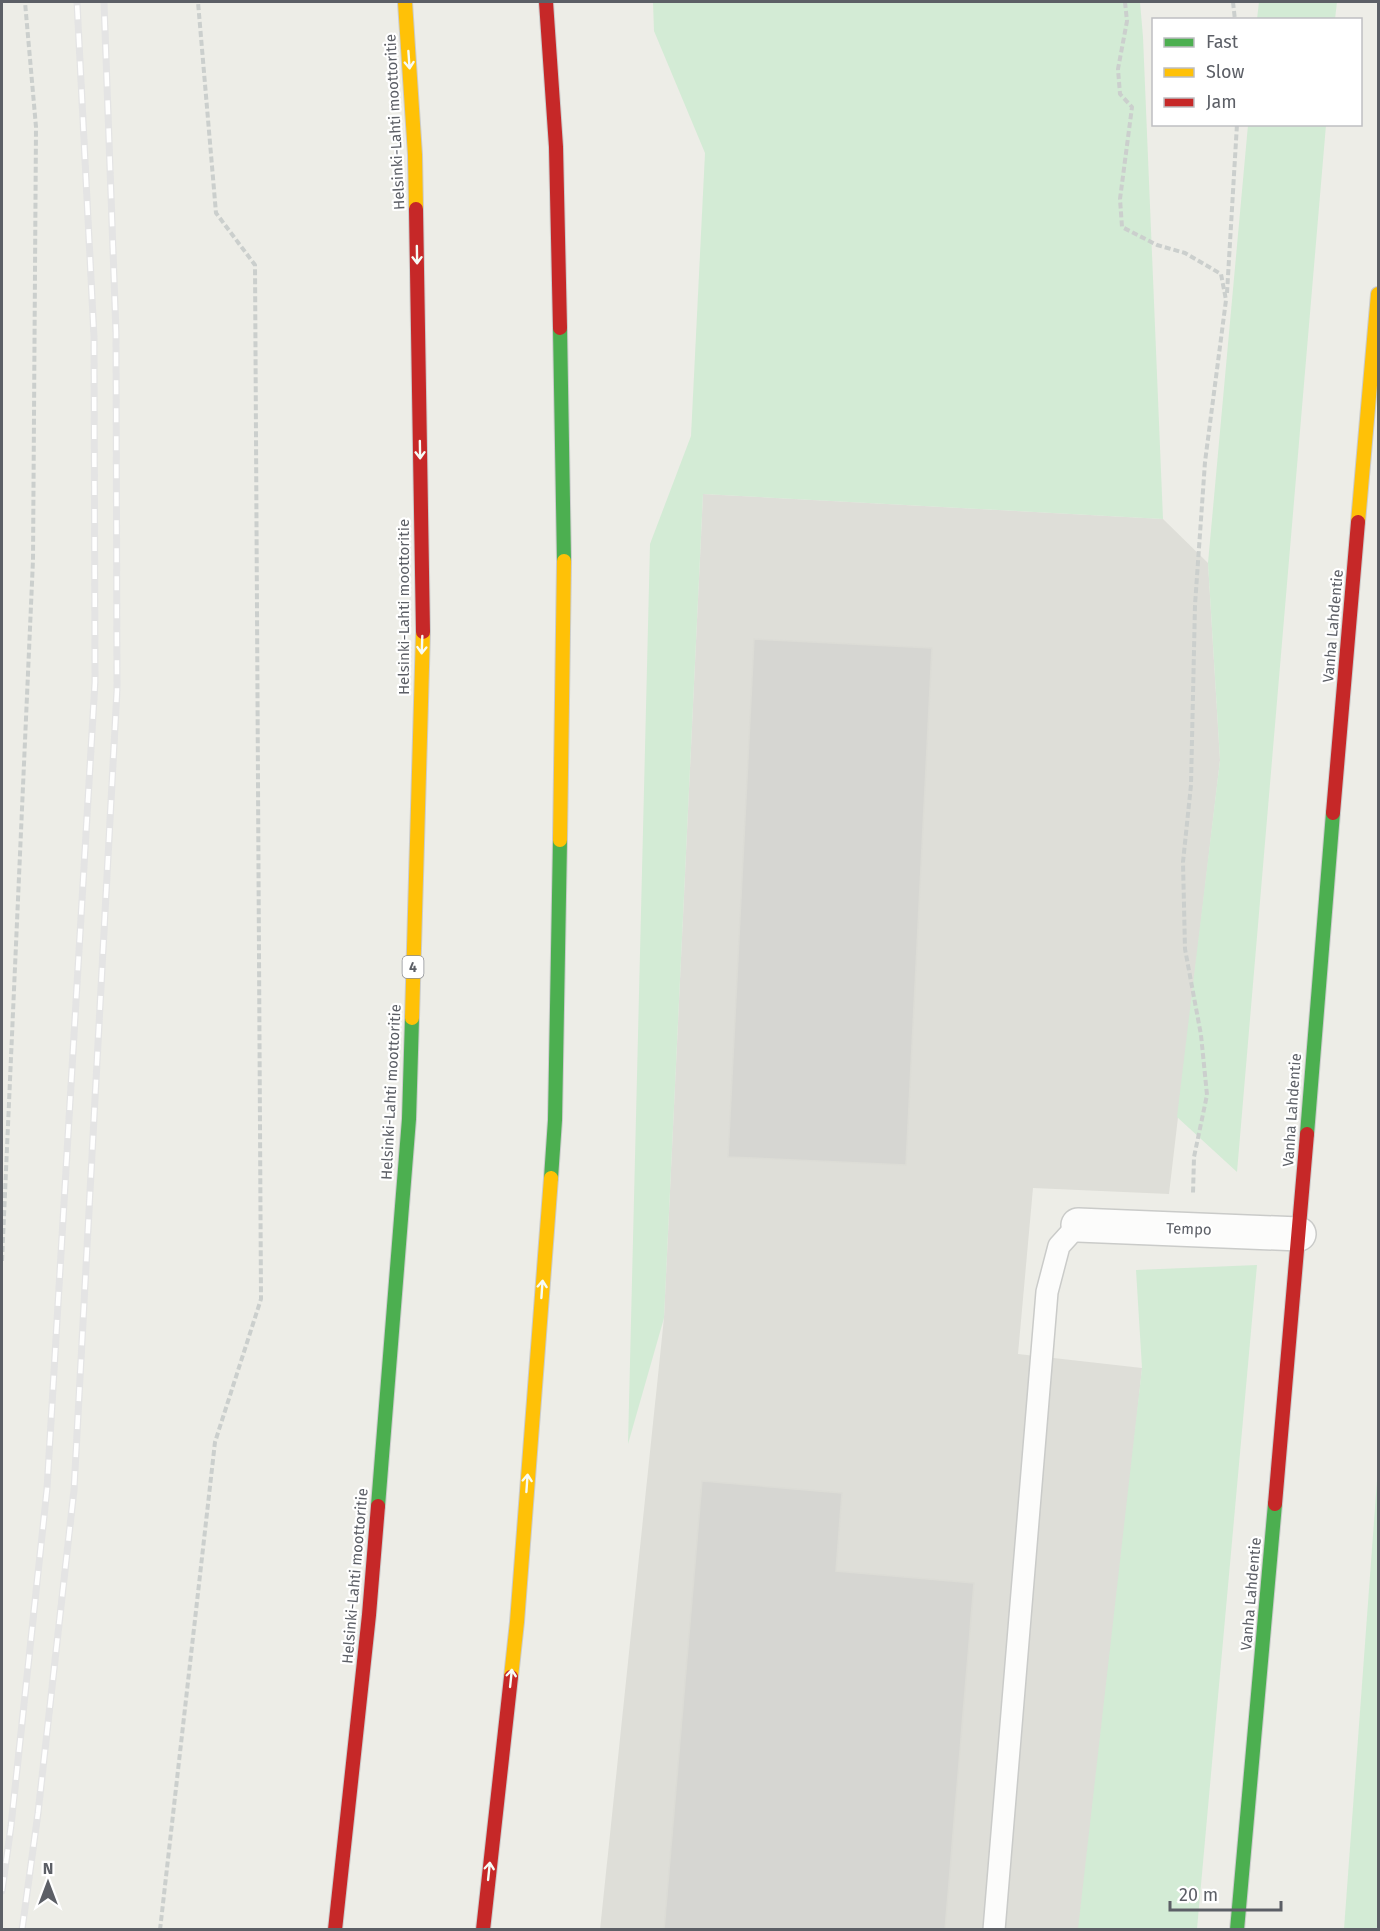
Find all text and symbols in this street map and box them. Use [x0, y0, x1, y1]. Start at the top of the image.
legend [1152, 18, 1362, 126]
text: Fast [1206, 31, 1239, 53]
street label: Helsinki-Lahti moottoritie [381, 34, 409, 210]
one-way arrow [404, 49, 415, 69]
text: Slow [1206, 61, 1245, 83]
text: Jam [1206, 91, 1237, 113]
one-way arrow [411, 244, 423, 264]
one-way arrow [414, 439, 426, 459]
street label: Helsinki-Lahti moottoritie [395, 519, 413, 695]
street label: Vanha Lahdentie [1319, 569, 1347, 683]
one-way arrow [416, 634, 428, 654]
road number: 4 [402, 956, 424, 978]
street label: Helsinki-Lahti moottoritie [377, 1004, 405, 1180]
street label: Vanha Lahdentie [1279, 1053, 1305, 1167]
street label: Tempo [1166, 1219, 1212, 1239]
one-way arrow [537, 1279, 548, 1299]
one-way arrow [522, 1474, 533, 1494]
street label: Helsinki-Lahti moottoritie [338, 1487, 372, 1665]
street label: Vanha Lahdentie [1237, 1537, 1265, 1651]
one-way arrow [506, 1668, 517, 1688]
north arrow [18, 1853, 78, 1913]
text: N [43, 1859, 53, 1878]
one-way arrow [484, 1862, 495, 1882]
scale bar [1170, 1874, 1281, 1912]
text: 20 m [1179, 1884, 1218, 1906]

